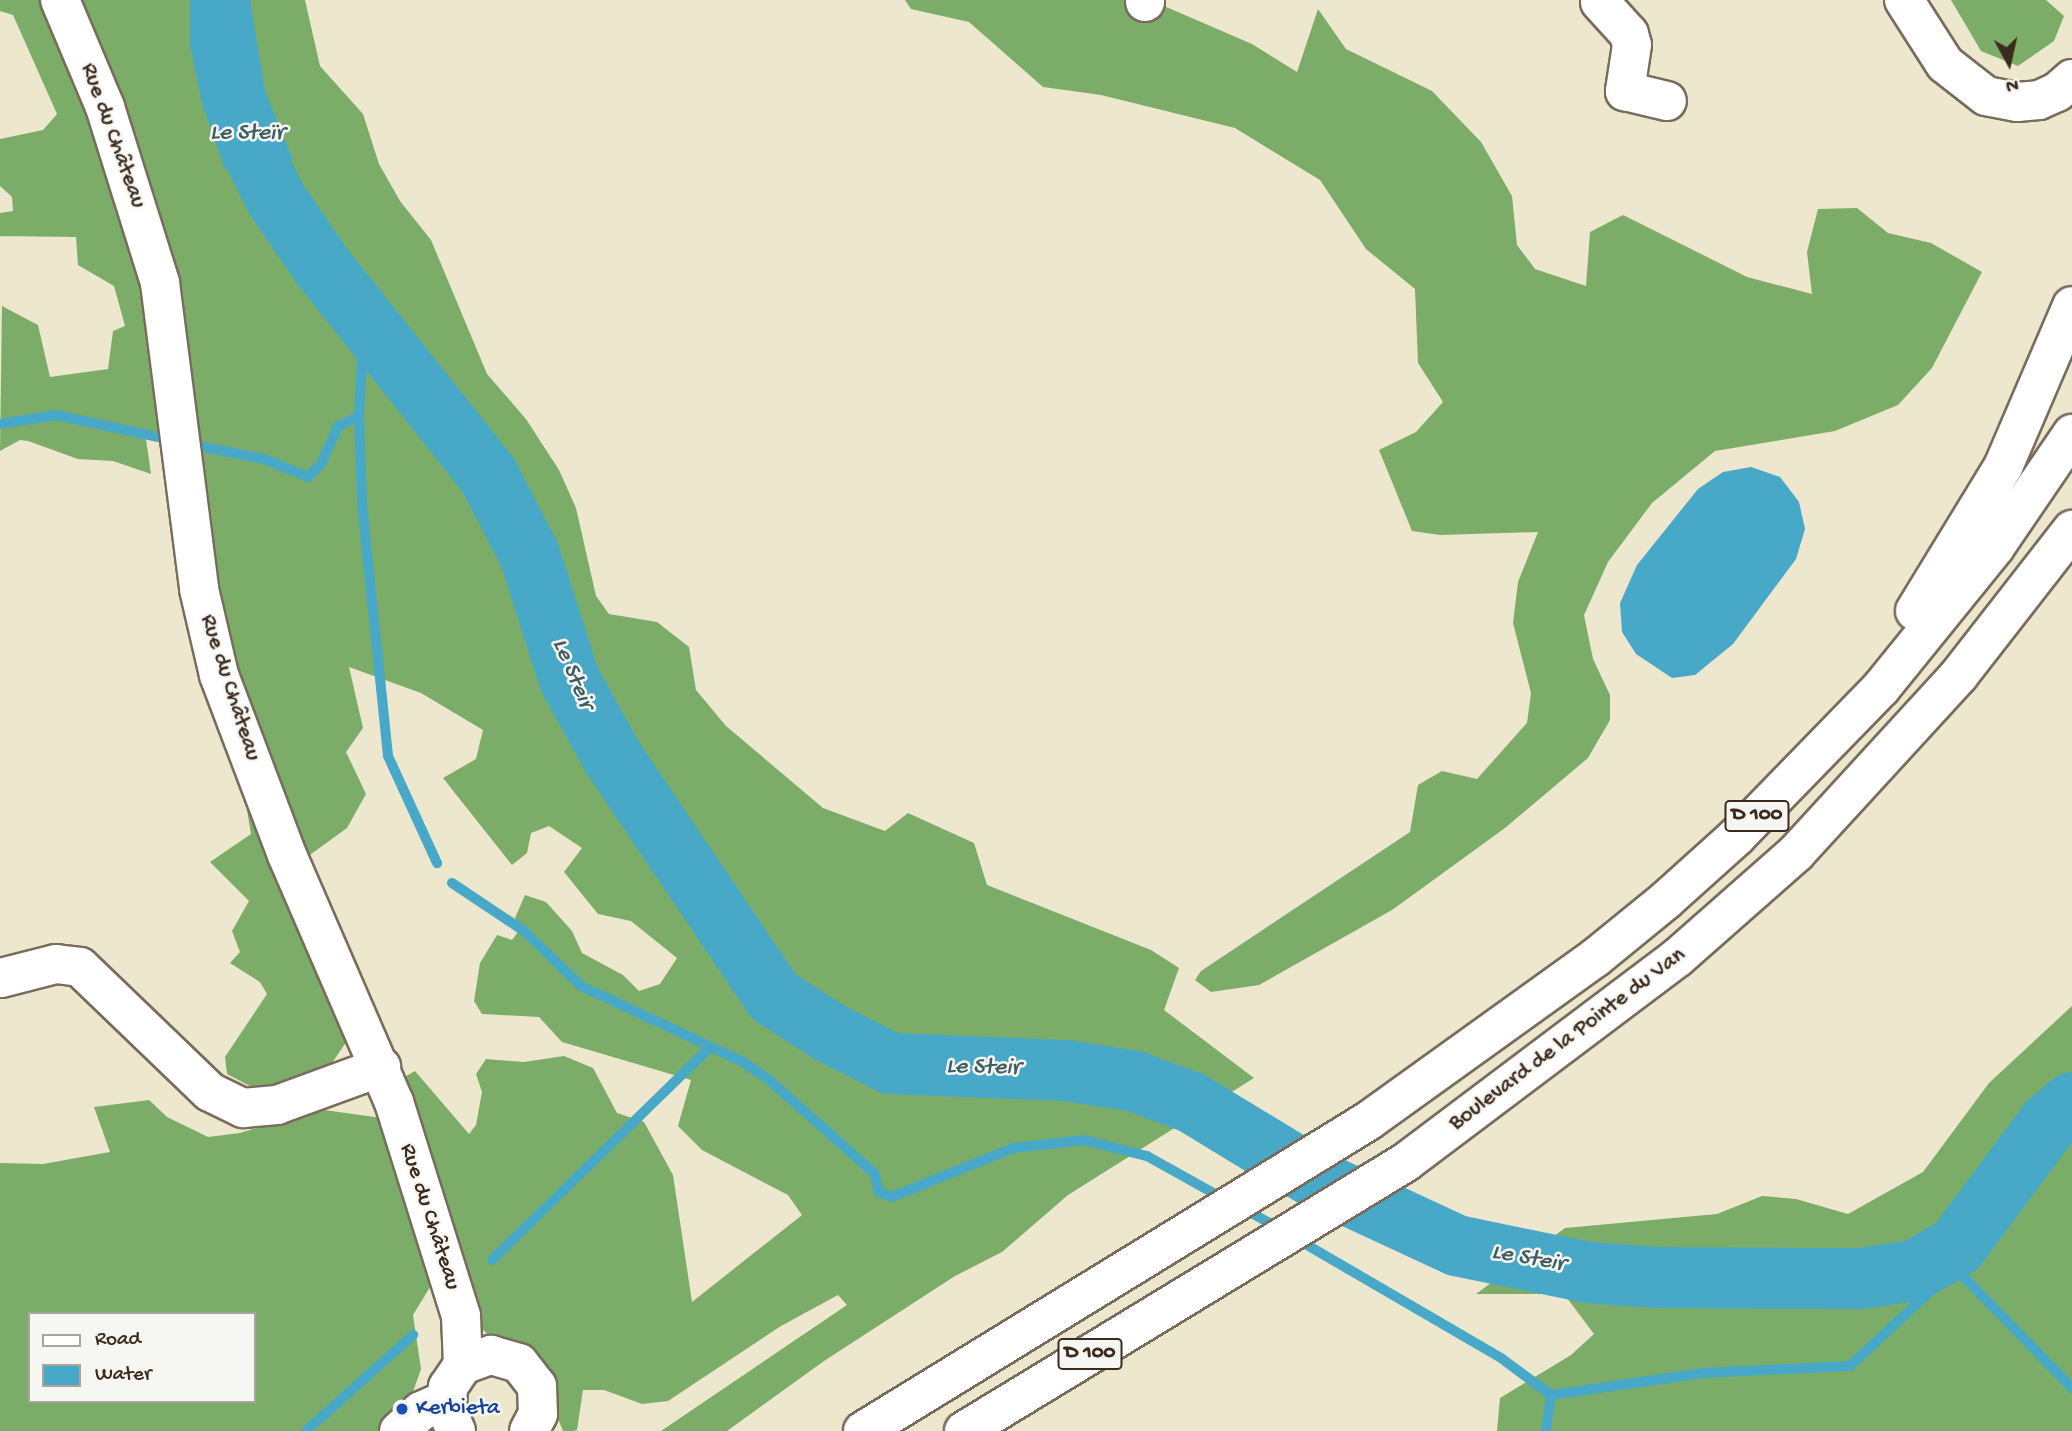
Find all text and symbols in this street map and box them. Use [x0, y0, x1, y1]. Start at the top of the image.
north arrow [1974, 28, 2044, 98]
street label: Rue du Château [73, 60, 151, 212]
text: N [2004, 72, 2020, 97]
water label: Le Steïr [210, 120, 284, 148]
street label: Rue du Château [192, 611, 266, 765]
water label: Le Steir [544, 634, 600, 714]
road number: D 100 [1724, 798, 1790, 834]
street label: Boulevard de la Pointe du Van [1444, 942, 1692, 1138]
water label: Le Steir [946, 1053, 1020, 1083]
street label: Rue du Château [392, 1140, 466, 1294]
water label: Le Steir [1489, 1238, 1567, 1280]
legend [28, 1312, 256, 1403]
text: Road [95, 1328, 141, 1353]
road number: D 100 [1057, 1336, 1123, 1372]
text: Water [95, 1363, 151, 1388]
place label: Kerbieta [416, 1395, 500, 1423]
marker: Kerbieta [394, 1401, 410, 1417]

